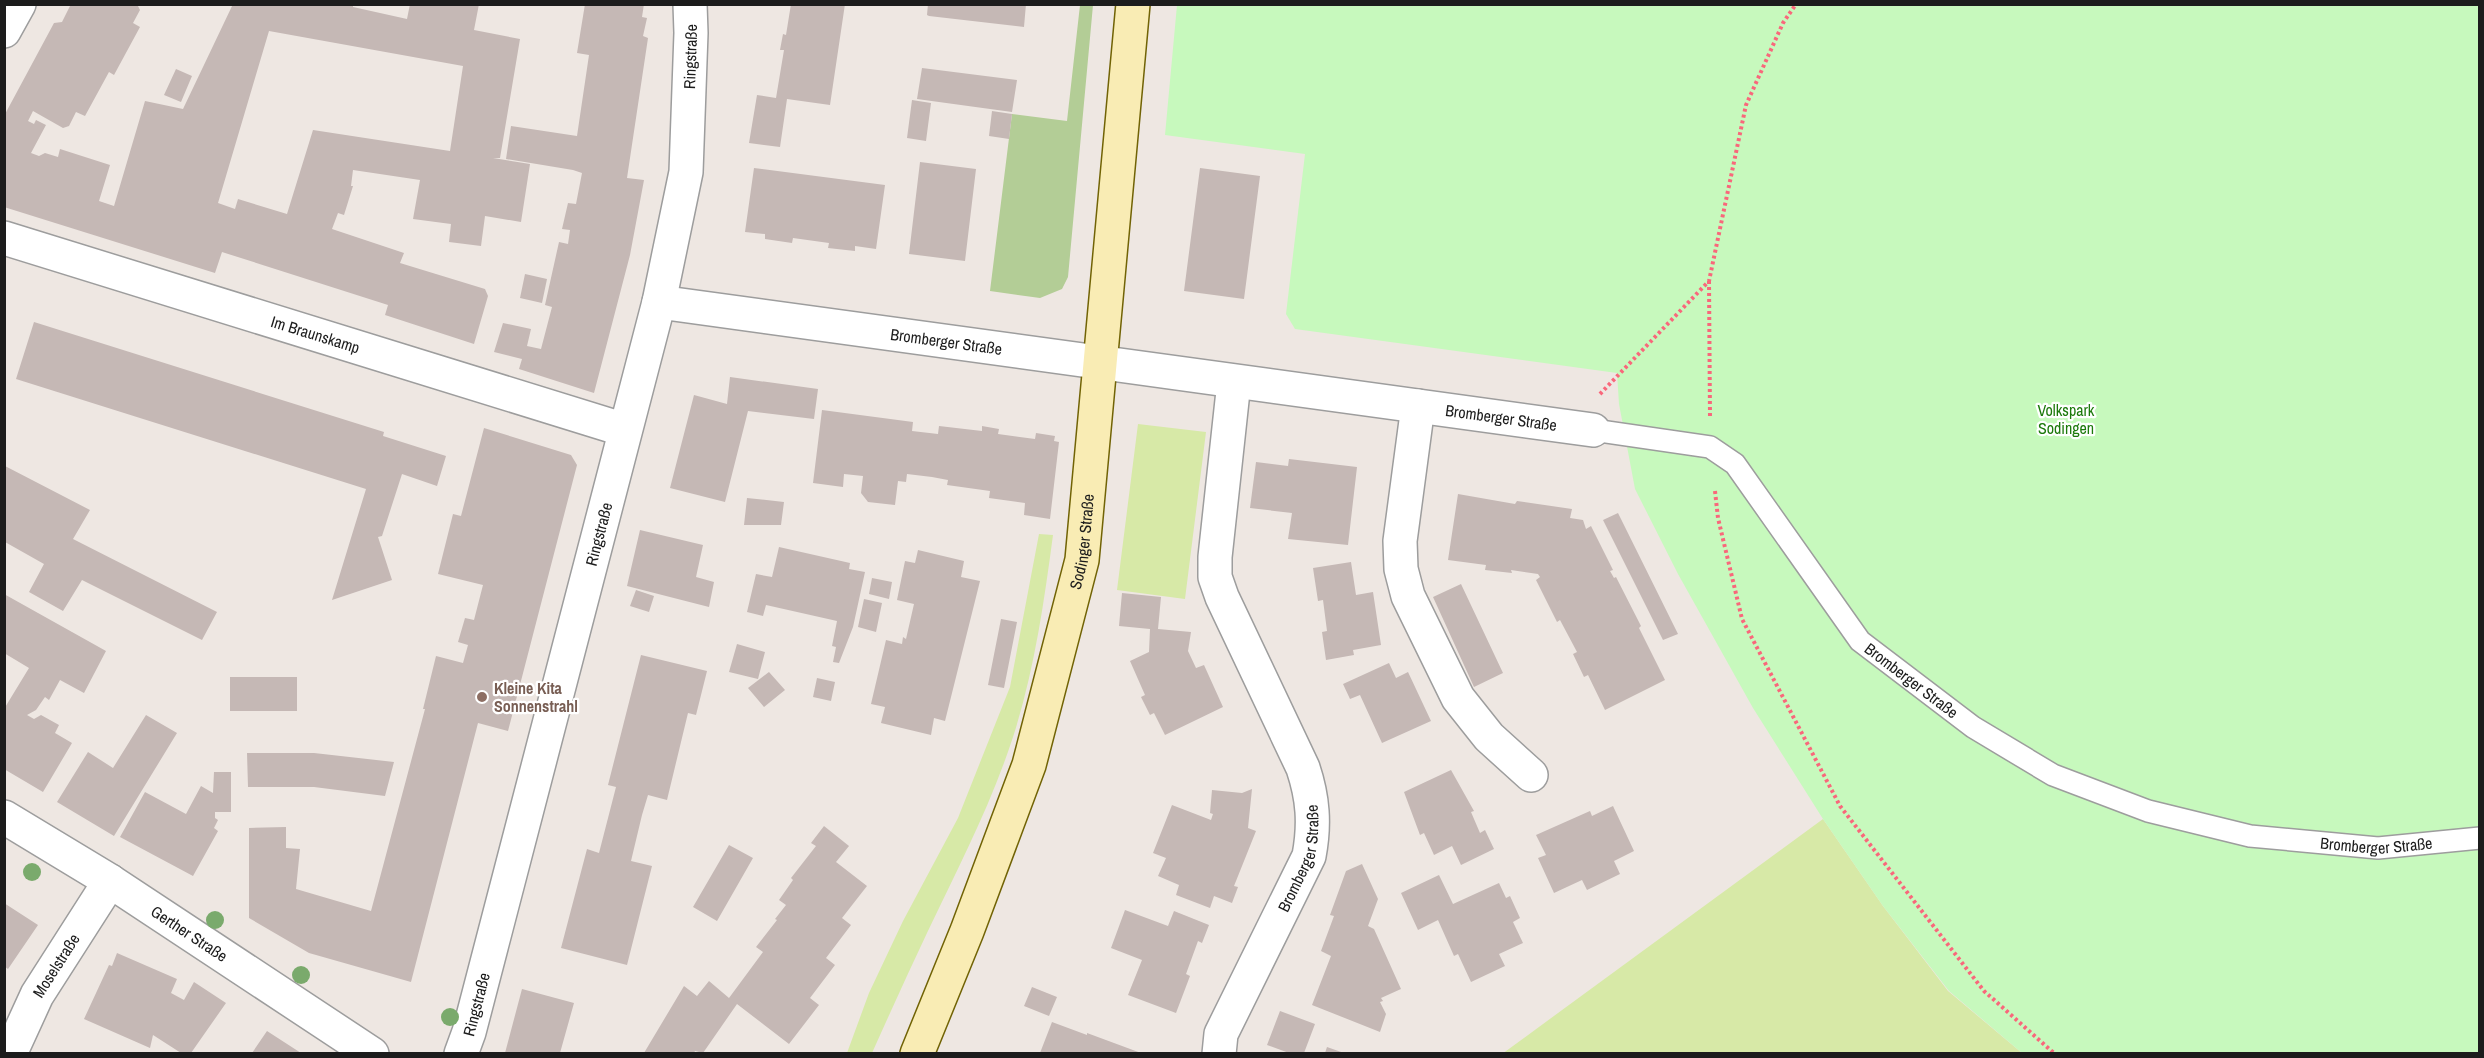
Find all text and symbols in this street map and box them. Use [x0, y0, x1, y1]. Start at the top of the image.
street label: Ringstraße [678, 24, 702, 89]
street label: Im Braunskamp [268, 310, 363, 358]
street label: Bromberger Straße [889, 323, 1003, 360]
street label: Bromberger Straße [1444, 399, 1558, 436]
park label: Volkspark Sodingen [2038, 399, 2095, 439]
street label: Sodinger Straße [1064, 493, 1099, 592]
street label: Ringstraße [580, 500, 617, 568]
street label: Bromberger Straße [1860, 637, 1963, 723]
place label: Kleine Kita Sonnenstrahl [494, 677, 578, 717]
marker: Kleine Kita Sonnenstrahl [475, 690, 489, 704]
street label: Bromberger Straße [1272, 804, 1323, 915]
street label: Bromberger Straße [2319, 832, 2433, 859]
street label: Gerther Straße [147, 900, 232, 967]
street label: Moselstraße [27, 929, 85, 1002]
street label: Ringstraße [457, 970, 495, 1039]

